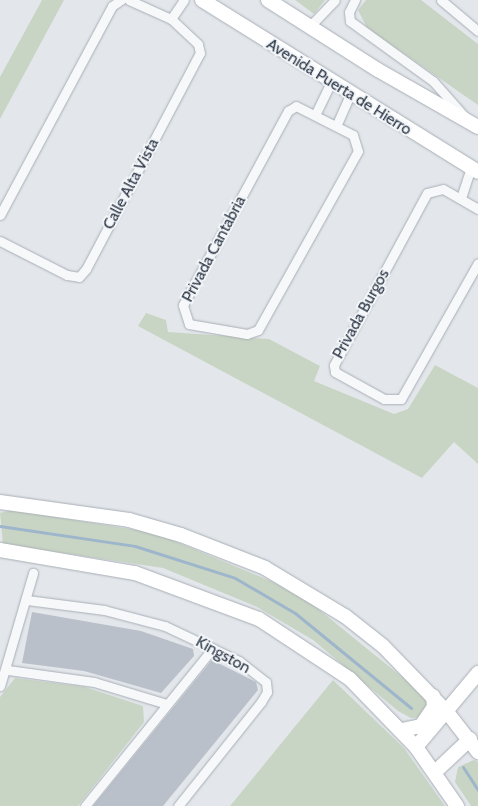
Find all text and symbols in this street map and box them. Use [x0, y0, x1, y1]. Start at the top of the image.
street label: Avenida Puerta de Hierro [263, 35, 415, 139]
street label: Calle Alta Vista [99, 135, 163, 233]
street label: Privada Cantabria [178, 193, 250, 305]
street label: Privada Burgos [329, 266, 393, 362]
street label: Kingston [192, 632, 254, 678]

